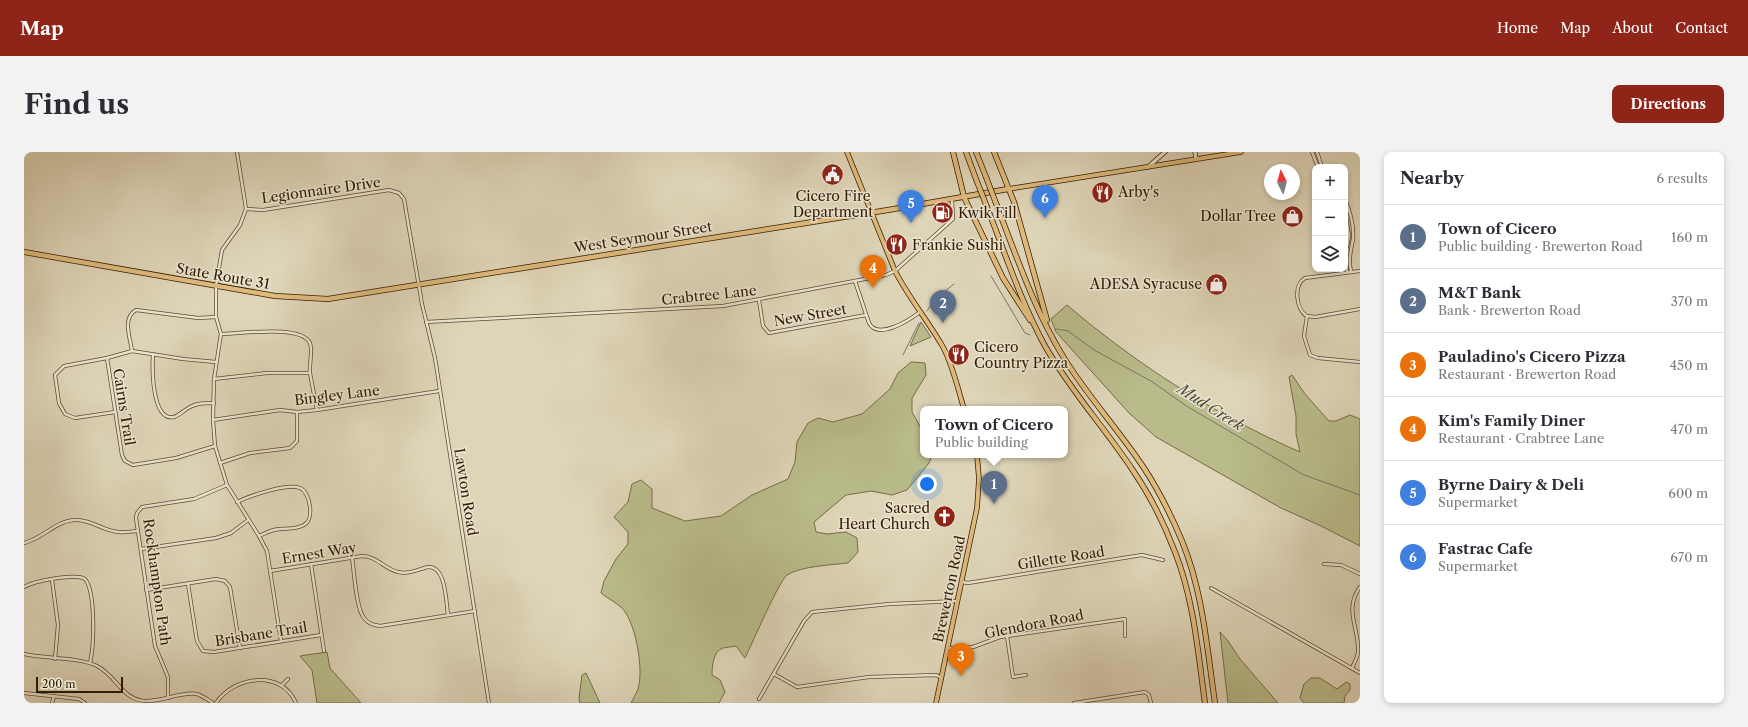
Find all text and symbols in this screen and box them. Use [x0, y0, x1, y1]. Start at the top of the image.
text: Map [20, 17, 64, 40]
text: Home [1497, 19, 1538, 37]
text: Map [1560, 19, 1590, 37]
text: About [1612, 19, 1653, 37]
text: Contact [1675, 19, 1728, 37]
button: Directions [1612, 85, 1724, 123]
text: Find us [24, 87, 129, 121]
public building icon: Cicero Fire Department [820, 161, 846, 187]
north arrow [1264, 164, 1300, 200]
map controls [1312, 164, 1348, 272]
button: + [1312, 164, 1348, 200]
text: Nearby [1400, 168, 1464, 188]
text: 6 results [1657, 170, 1708, 186]
street label: Legionnaire Drive [260, 173, 382, 207]
restaurant icon: Arby's [1089, 179, 1115, 205]
place label: Arby's [1117, 183, 1159, 201]
pin: 6 [1032, 185, 1058, 218]
place label: Cicero Fire Department [793, 187, 873, 221]
pin: 5 [898, 190, 924, 223]
fuel station icon: Kwik Fill [929, 200, 955, 226]
button: − [1312, 200, 1348, 236]
shop icon: Dollar Tree [1279, 203, 1305, 229]
place label: Kwik Fill [958, 204, 1017, 222]
place label: Dollar Tree [1200, 207, 1276, 225]
street label: West Seymour Street [572, 217, 713, 257]
text: Town of Cicero [1438, 219, 1557, 238]
text: 1 [1410, 229, 1416, 245]
text: 160 m [1671, 229, 1708, 245]
restaurant icon: Frankie Sushi [883, 232, 909, 258]
place label: Frankie Sushi [912, 236, 1003, 254]
button: layers [1312, 236, 1348, 272]
text: Public building · Brewerton Road [1438, 238, 1643, 254]
pin: 4 [860, 255, 886, 288]
street label: State Route 31 [175, 259, 271, 293]
shop icon: ADESA Syracuse [1204, 271, 1230, 297]
place label: ADESA Syracuse [1089, 275, 1202, 293]
street label: Crabtree Lane [660, 281, 758, 309]
text: M&T Bank [1438, 283, 1521, 302]
pin: 2 [930, 290, 956, 323]
text: 2 [1409, 293, 1417, 309]
text: 370 m [1671, 293, 1708, 309]
street label: New Street [772, 300, 848, 330]
text: Bank · Brewerton Road [1438, 302, 1581, 318]
place label: Cicero Country Pizza [974, 338, 1069, 372]
restaurant icon: Cicero Country Pizza [946, 342, 972, 368]
text: Pauladino's Cicero Pizza [1438, 347, 1626, 366]
text: 3 [1409, 357, 1417, 373]
text: 450 m [1670, 357, 1708, 373]
text: Restaurant · Brewerton Road [1438, 366, 1616, 382]
street label: Cairns Trail [109, 367, 139, 447]
water label: Mud Creek [1173, 378, 1248, 435]
street label: Bingley Lane [293, 381, 381, 409]
popup [920, 406, 1068, 458]
text: Kim's Family Diner [1438, 411, 1585, 430]
text: Town of Cicero [935, 415, 1053, 434]
text: 4 [1409, 421, 1417, 437]
text: 470 m [1670, 421, 1708, 437]
text: Restaurant · Crabtree Lane [1438, 430, 1604, 446]
text: Public building [935, 434, 1028, 450]
street label: Lawton Road [450, 447, 482, 538]
pin: 1 [981, 471, 1007, 504]
your location [917, 474, 937, 494]
text: Byrne Dairy & Deli [1438, 475, 1584, 494]
text: 5 [1409, 485, 1417, 501]
text: 600 m [1668, 485, 1708, 501]
text: Supermarket [1438, 494, 1518, 510]
place label: Sacred Heart Church [839, 499, 930, 533]
church icon: Sacred Heart Church [932, 503, 958, 529]
street label: Rockhampton Path [139, 517, 175, 647]
street label: Brewerton Road [929, 534, 969, 644]
street label: Ernest Way [280, 538, 358, 568]
text: Fastrac Cafe [1438, 539, 1533, 558]
street label: Gillette Road [1016, 542, 1106, 574]
text: 6 [1409, 549, 1417, 565]
text: 670 m [1670, 549, 1708, 565]
text: Supermarket [1438, 558, 1518, 574]
street label: Glendora Road [983, 605, 1086, 642]
street label: Brisbane Trail [214, 618, 308, 650]
pin: 3 [948, 643, 974, 676]
scale bar [36, 675, 123, 694]
text: 200 m [42, 677, 75, 691]

